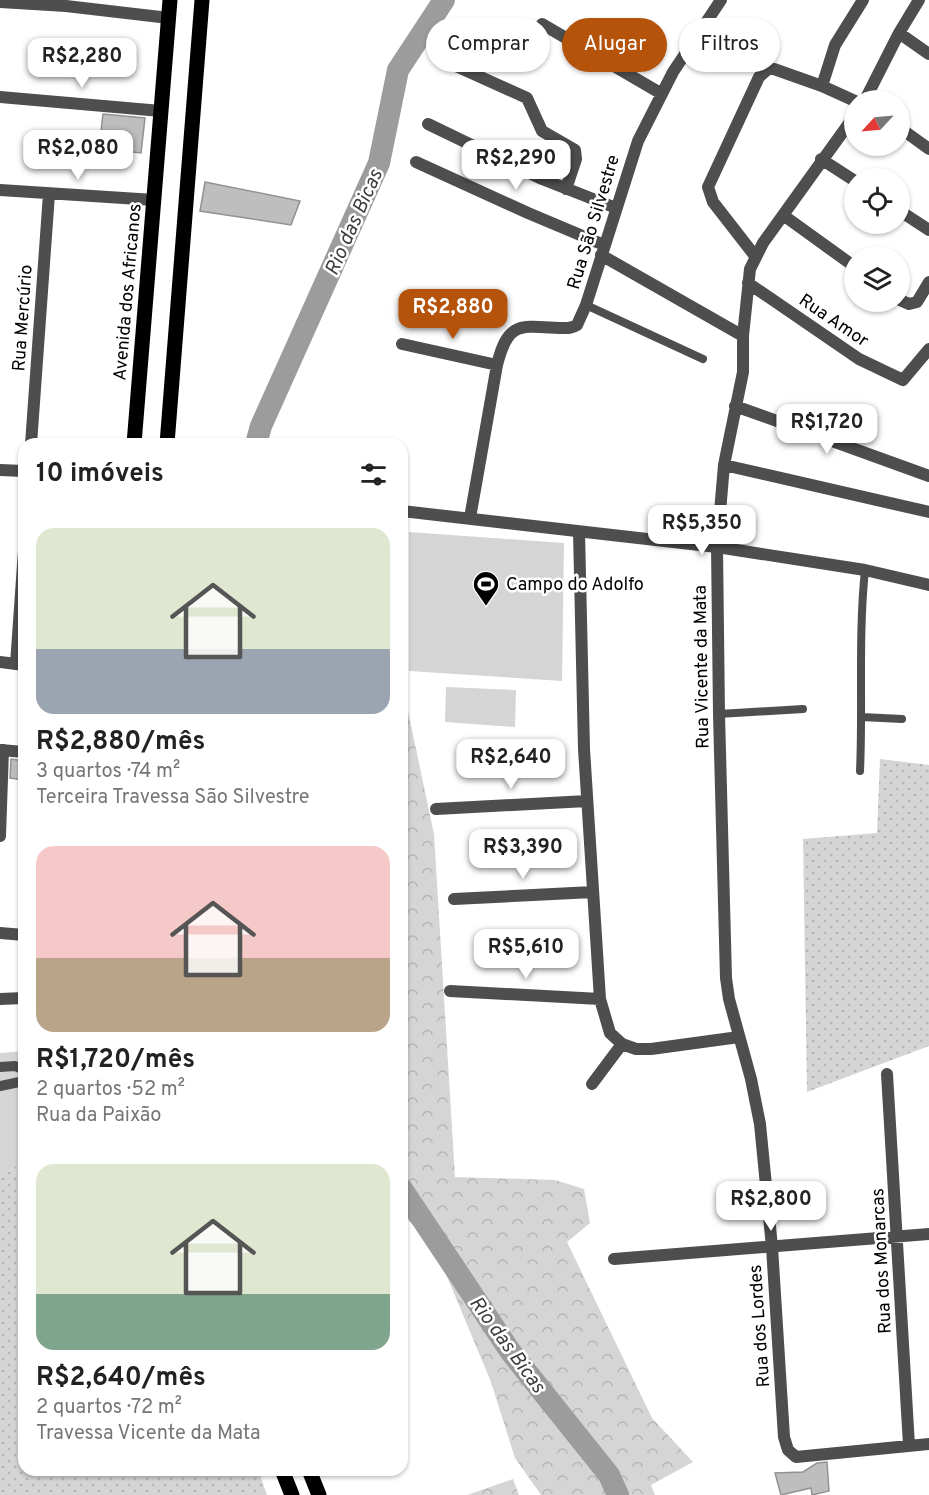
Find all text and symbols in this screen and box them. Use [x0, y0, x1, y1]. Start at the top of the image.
chip: Comprar [426, 18, 550, 72]
chip: Alugar [562, 18, 667, 72]
chip: Filtros [679, 18, 780, 72]
pin: R$2,280 [27, 38, 137, 89]
text: R$2,280 [42, 44, 122, 70]
north arrow [844, 90, 910, 156]
map controls [844, 90, 910, 312]
pin: R$2,080 [23, 130, 133, 181]
text: R$2,080 [37, 136, 119, 162]
pin: R$2,290 [461, 140, 571, 191]
text: R$2,290 [476, 146, 556, 172]
street label: Rua São Silvestre [563, 152, 626, 292]
water label: Rio das Bicas [320, 165, 390, 280]
button: locate [844, 168, 910, 234]
street label: Avenida dos Africanos [109, 203, 148, 382]
button: layers [844, 246, 910, 312]
street label: Rua Mercúrio [8, 264, 39, 372]
pin: R$2,880 [398, 289, 508, 340]
street label: Rua Amor [794, 289, 873, 353]
text: R$2,880 [412, 295, 494, 321]
pin: R$1,720 [772, 404, 882, 455]
text: R$1,720 [790, 410, 864, 436]
text: 10 imóveis [36, 458, 164, 491]
icon: filters [357, 458, 390, 491]
pin: R$5,350 [647, 505, 757, 556]
text: R$5,350 [662, 511, 742, 537]
icon: home [159, 567, 267, 675]
sports icon: Campo do Adolfo [471, 569, 501, 607]
place label: Campo do Adolfo [506, 574, 644, 597]
street label: Rua Vicente da Mata [690, 585, 715, 749]
text: R$2,880/mês [36, 726, 205, 759]
pin: R$2,640 [456, 739, 566, 790]
text: R$2,640 [470, 745, 552, 771]
text: 3 quartos · 74 m² [36, 759, 180, 785]
text: Terceira Travessa São Silvestre [36, 785, 310, 811]
pin: R$3,390 [468, 829, 578, 880]
text: R$3,390 [483, 835, 563, 861]
icon: home [159, 885, 267, 993]
pin: R$5,610 [471, 929, 581, 980]
text: R$5,610 [488, 935, 564, 961]
text: R$1,720/mês [36, 1044, 195, 1077]
text: 2 quartos · 52 m² [36, 1077, 185, 1103]
text: Rua da Paixão [36, 1103, 161, 1129]
pin: R$2,800 [716, 1181, 826, 1232]
text: R$2,800 [730, 1187, 812, 1213]
street label: Rua dos Monarcas [867, 1187, 898, 1334]
icon: home [159, 1203, 267, 1311]
street label: Rua dos Lordes [745, 1264, 776, 1388]
water label: Rio das Bicas [462, 1292, 551, 1400]
text: R$2,640/mês [36, 1362, 206, 1395]
text: 2 quartos · 72 m² [36, 1395, 182, 1421]
text: Travessa Vicente da Mata [36, 1421, 261, 1447]

